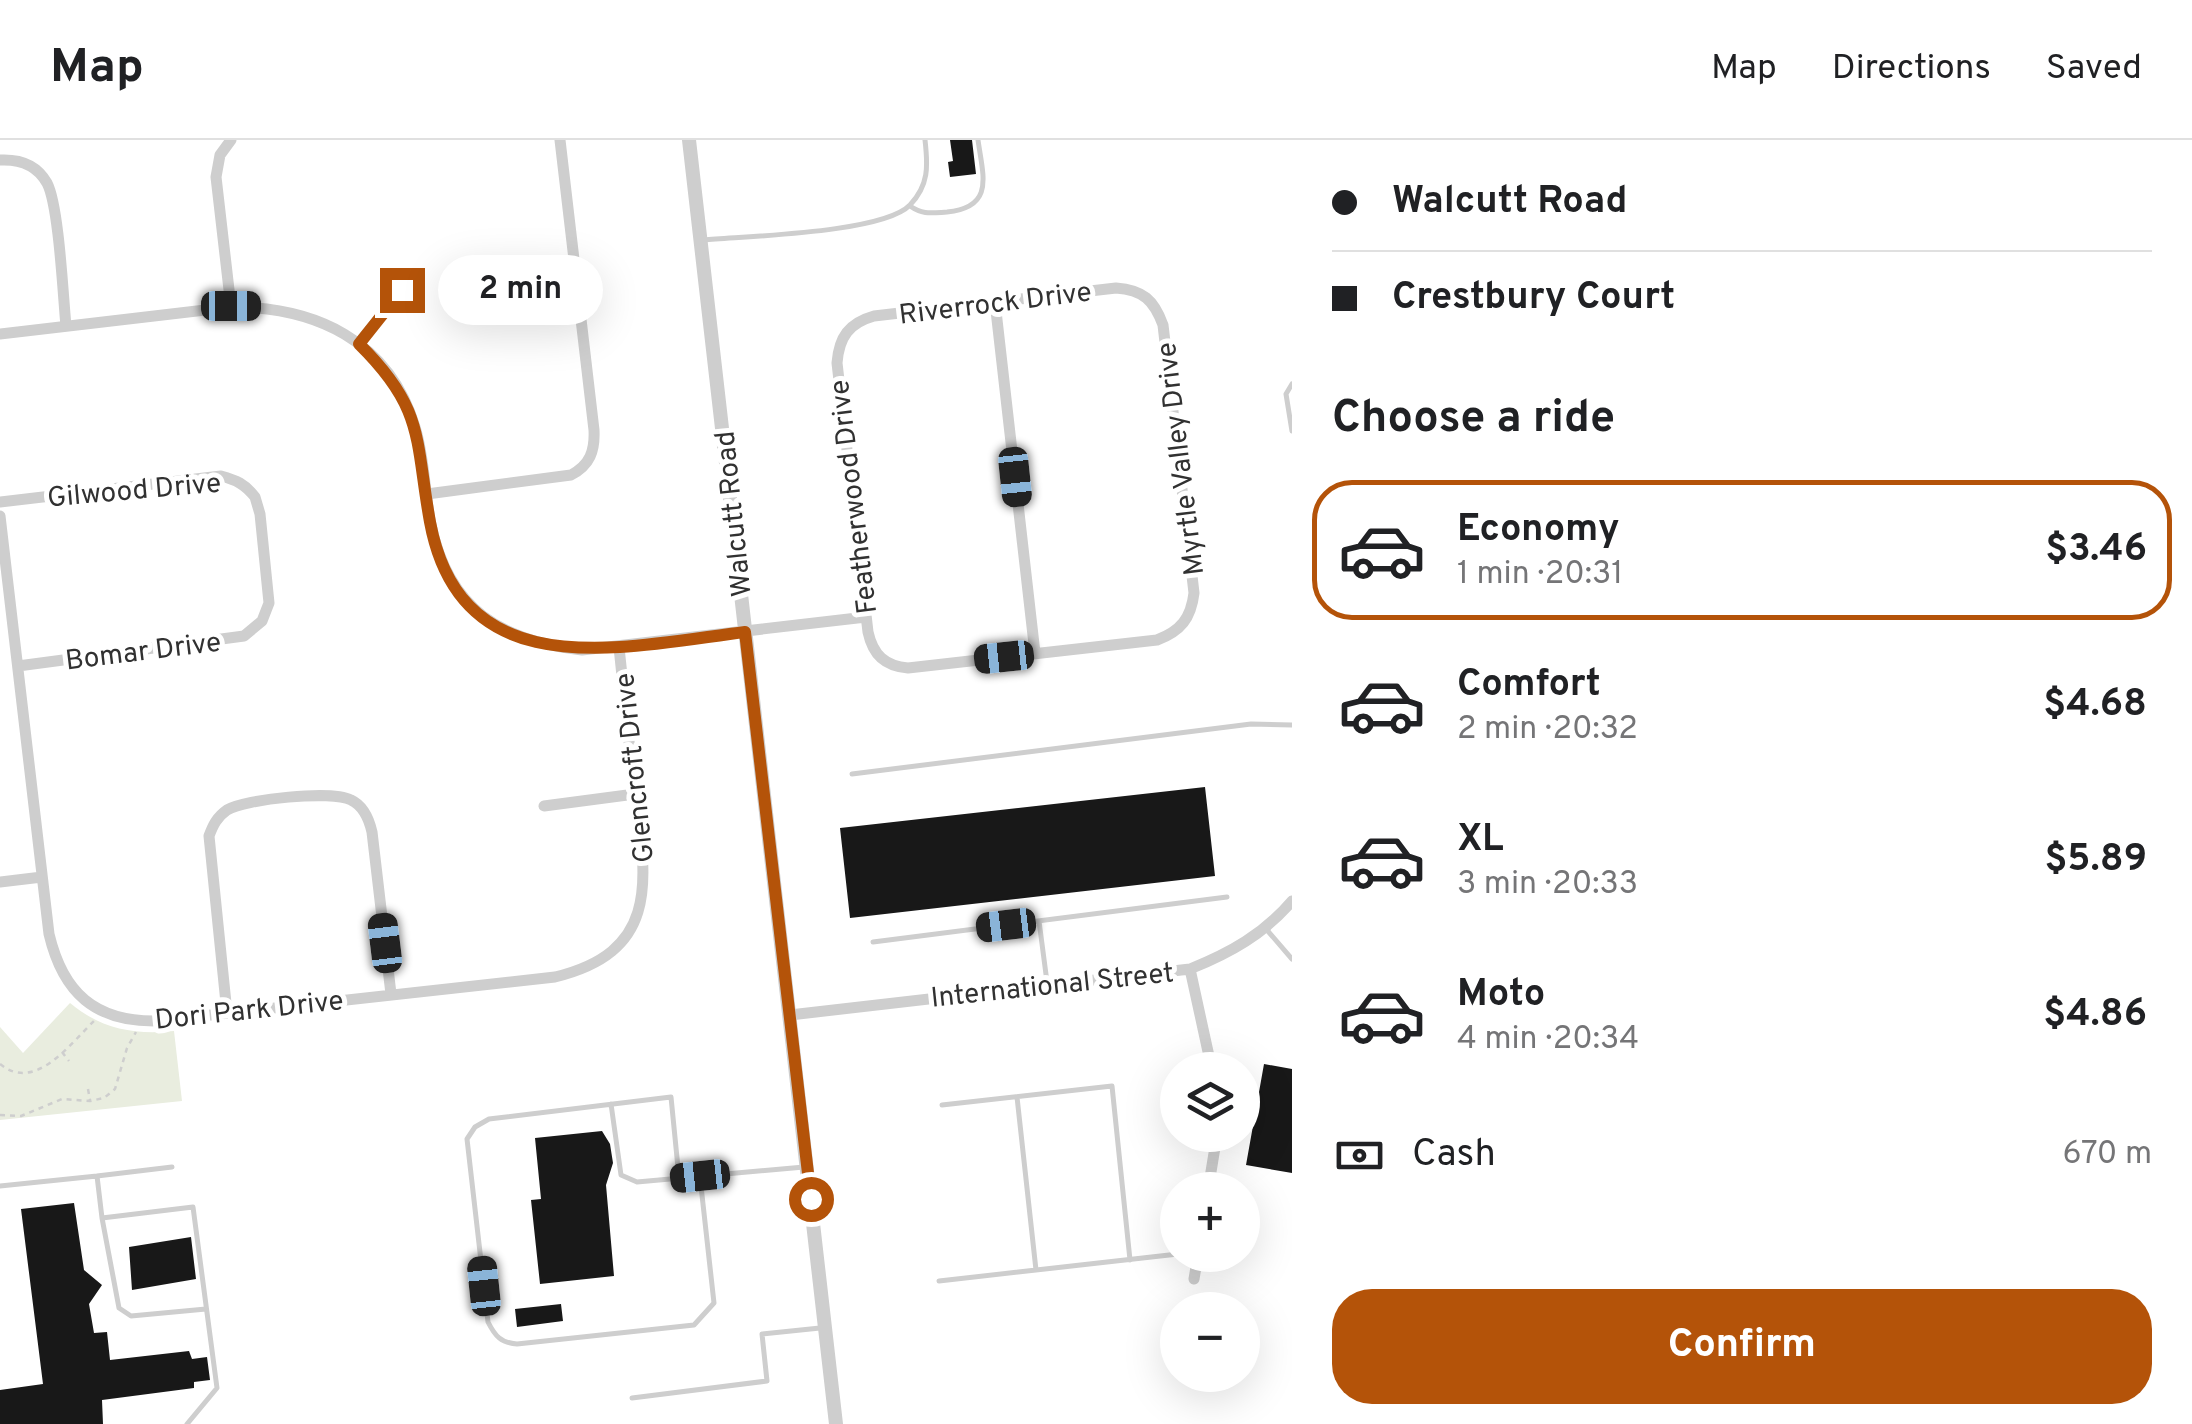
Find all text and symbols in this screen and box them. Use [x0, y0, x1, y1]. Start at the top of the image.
text: Map [50, 39, 144, 99]
text: Map [1711, 47, 1777, 91]
text: Directions [1832, 47, 1991, 91]
text: Saved [2046, 47, 2142, 91]
text: Walcutt Road [1392, 178, 1627, 227]
callout: 2 min [437, 255, 602, 325]
route end [380, 268, 425, 313]
text: 2 min [479, 270, 562, 310]
text: Crestbury Court [1392, 274, 1675, 323]
street label: Riverrock Drive [897, 275, 1094, 335]
car [201, 291, 261, 321]
street label: Myrtle Valley Drive [1150, 340, 1214, 577]
street label: Featherwood Drive [823, 377, 887, 616]
text: Choose a ride [1332, 391, 1615, 448]
street label: Walcutt Road [708, 429, 762, 598]
car [997, 446, 1033, 508]
street label: Gilwood Drive [46, 466, 223, 518]
icon: car [1337, 505, 1427, 595]
text: Economy [1457, 506, 1619, 555]
text: $3.46 [2045, 526, 2147, 575]
text: 1 min · 20:31 [1457, 555, 1623, 595]
street label: Bomar Drive [63, 626, 223, 680]
car [973, 639, 1035, 675]
icon: car [1337, 660, 1427, 750]
text: Comfort [1457, 661, 1601, 710]
street label: Glencroft Drive [608, 671, 664, 864]
text: $4.68 [2043, 681, 2147, 730]
text: 2 min · 20:32 [1457, 710, 1638, 750]
icon: car [1337, 815, 1427, 905]
text: XL [1457, 816, 1504, 865]
text: $5.89 [2044, 836, 2147, 885]
text: 3 min · 20:33 [1457, 865, 1638, 905]
car [974, 906, 1038, 944]
car [366, 911, 404, 975]
street label: International Street [929, 956, 1176, 1018]
icon: car [1337, 970, 1427, 1060]
text: Moto [1457, 971, 1545, 1020]
street label: Dori Park Drive [153, 984, 345, 1040]
text: $4.86 [2043, 991, 2147, 1040]
text: 4 min · 20:34 [1457, 1020, 1639, 1060]
map controls [1160, 1052, 1260, 1392]
button: layers [1160, 1052, 1260, 1152]
icon: cash [1332, 1128, 1387, 1183]
text: Cash [1412, 1131, 1496, 1180]
text: 670 m [2063, 1135, 2152, 1175]
car [669, 1158, 731, 1194]
button: + [1160, 1172, 1260, 1272]
route start [789, 1177, 834, 1222]
car [466, 1255, 502, 1317]
button: Confirm [1332, 1289, 2152, 1404]
button: − [1160, 1292, 1260, 1392]

